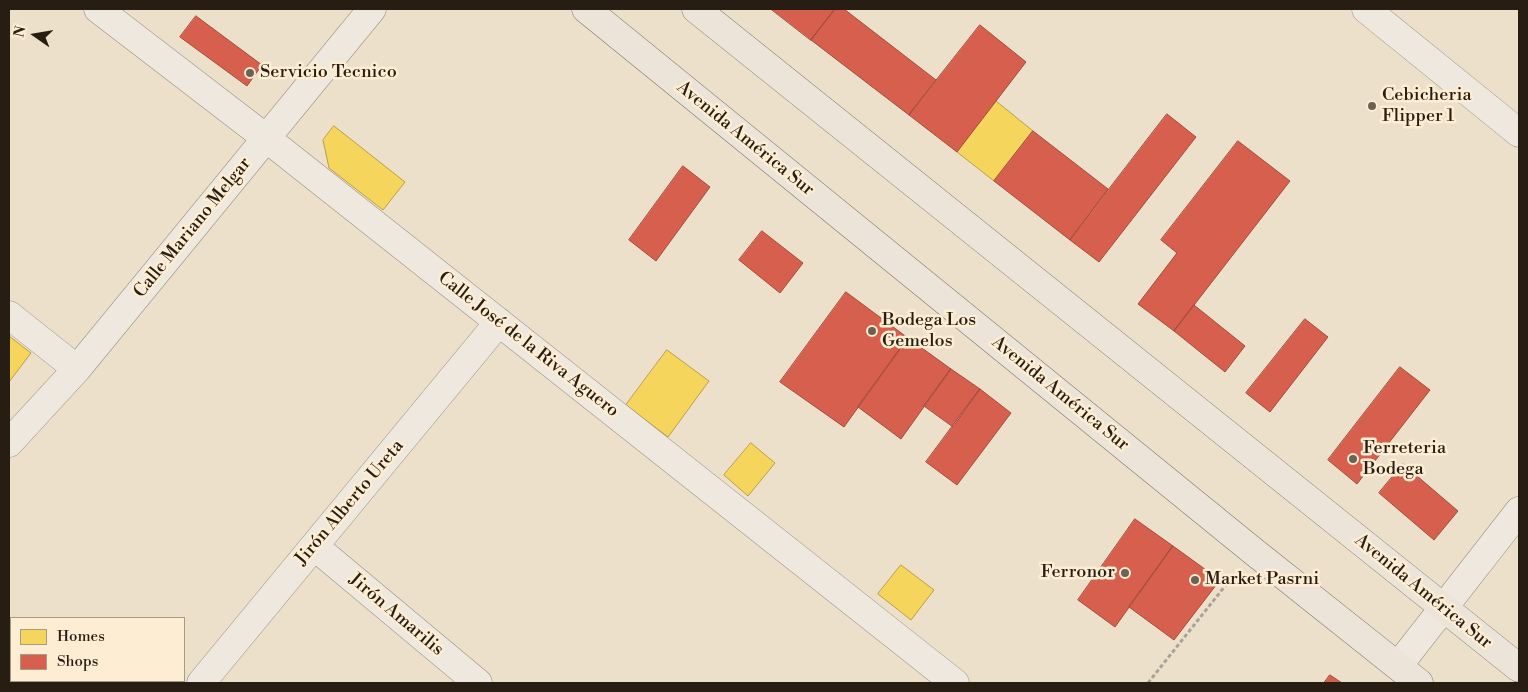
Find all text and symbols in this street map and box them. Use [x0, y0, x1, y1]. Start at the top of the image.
north arrow [10, 10, 60, 60]
text: N [10, 24, 30, 39]
place label: Servicio Tecnico [260, 62, 397, 84]
marker: Servicio Tecnico [244, 67, 256, 79]
street label: Avenida América Sur [672, 77, 818, 201]
place label: Cebicheria Flipper 1 [1382, 85, 1472, 128]
marker: Cebicheria Flipper 1 [1366, 100, 1378, 112]
street label: Calle Mariano Melgar [130, 154, 256, 302]
street label: Calle José de la Riva Aguero [433, 268, 623, 422]
place label: Bodega Los Gemelos [882, 310, 976, 352]
marker: Bodega Los Gemelos [866, 325, 878, 337]
street label: Avenida América Sur [987, 332, 1133, 456]
street label: Jirón Alberto Ureta [291, 436, 409, 570]
place label: Ferreteria Bodega [1363, 438, 1446, 480]
marker: Ferreteria Bodega [1347, 453, 1359, 465]
street label: Avenida América Sur [1350, 530, 1496, 654]
place label: Ferronor [1041, 562, 1115, 584]
marker: Ferronor [1119, 567, 1131, 579]
street label: Jirón Amarilis [344, 569, 448, 661]
place label: Market Pasrni [1205, 569, 1319, 591]
marker: Market Pasrni [1189, 574, 1201, 586]
legend [10, 617, 185, 682]
text: Homes [57, 627, 105, 646]
text: Shops [57, 652, 98, 671]

